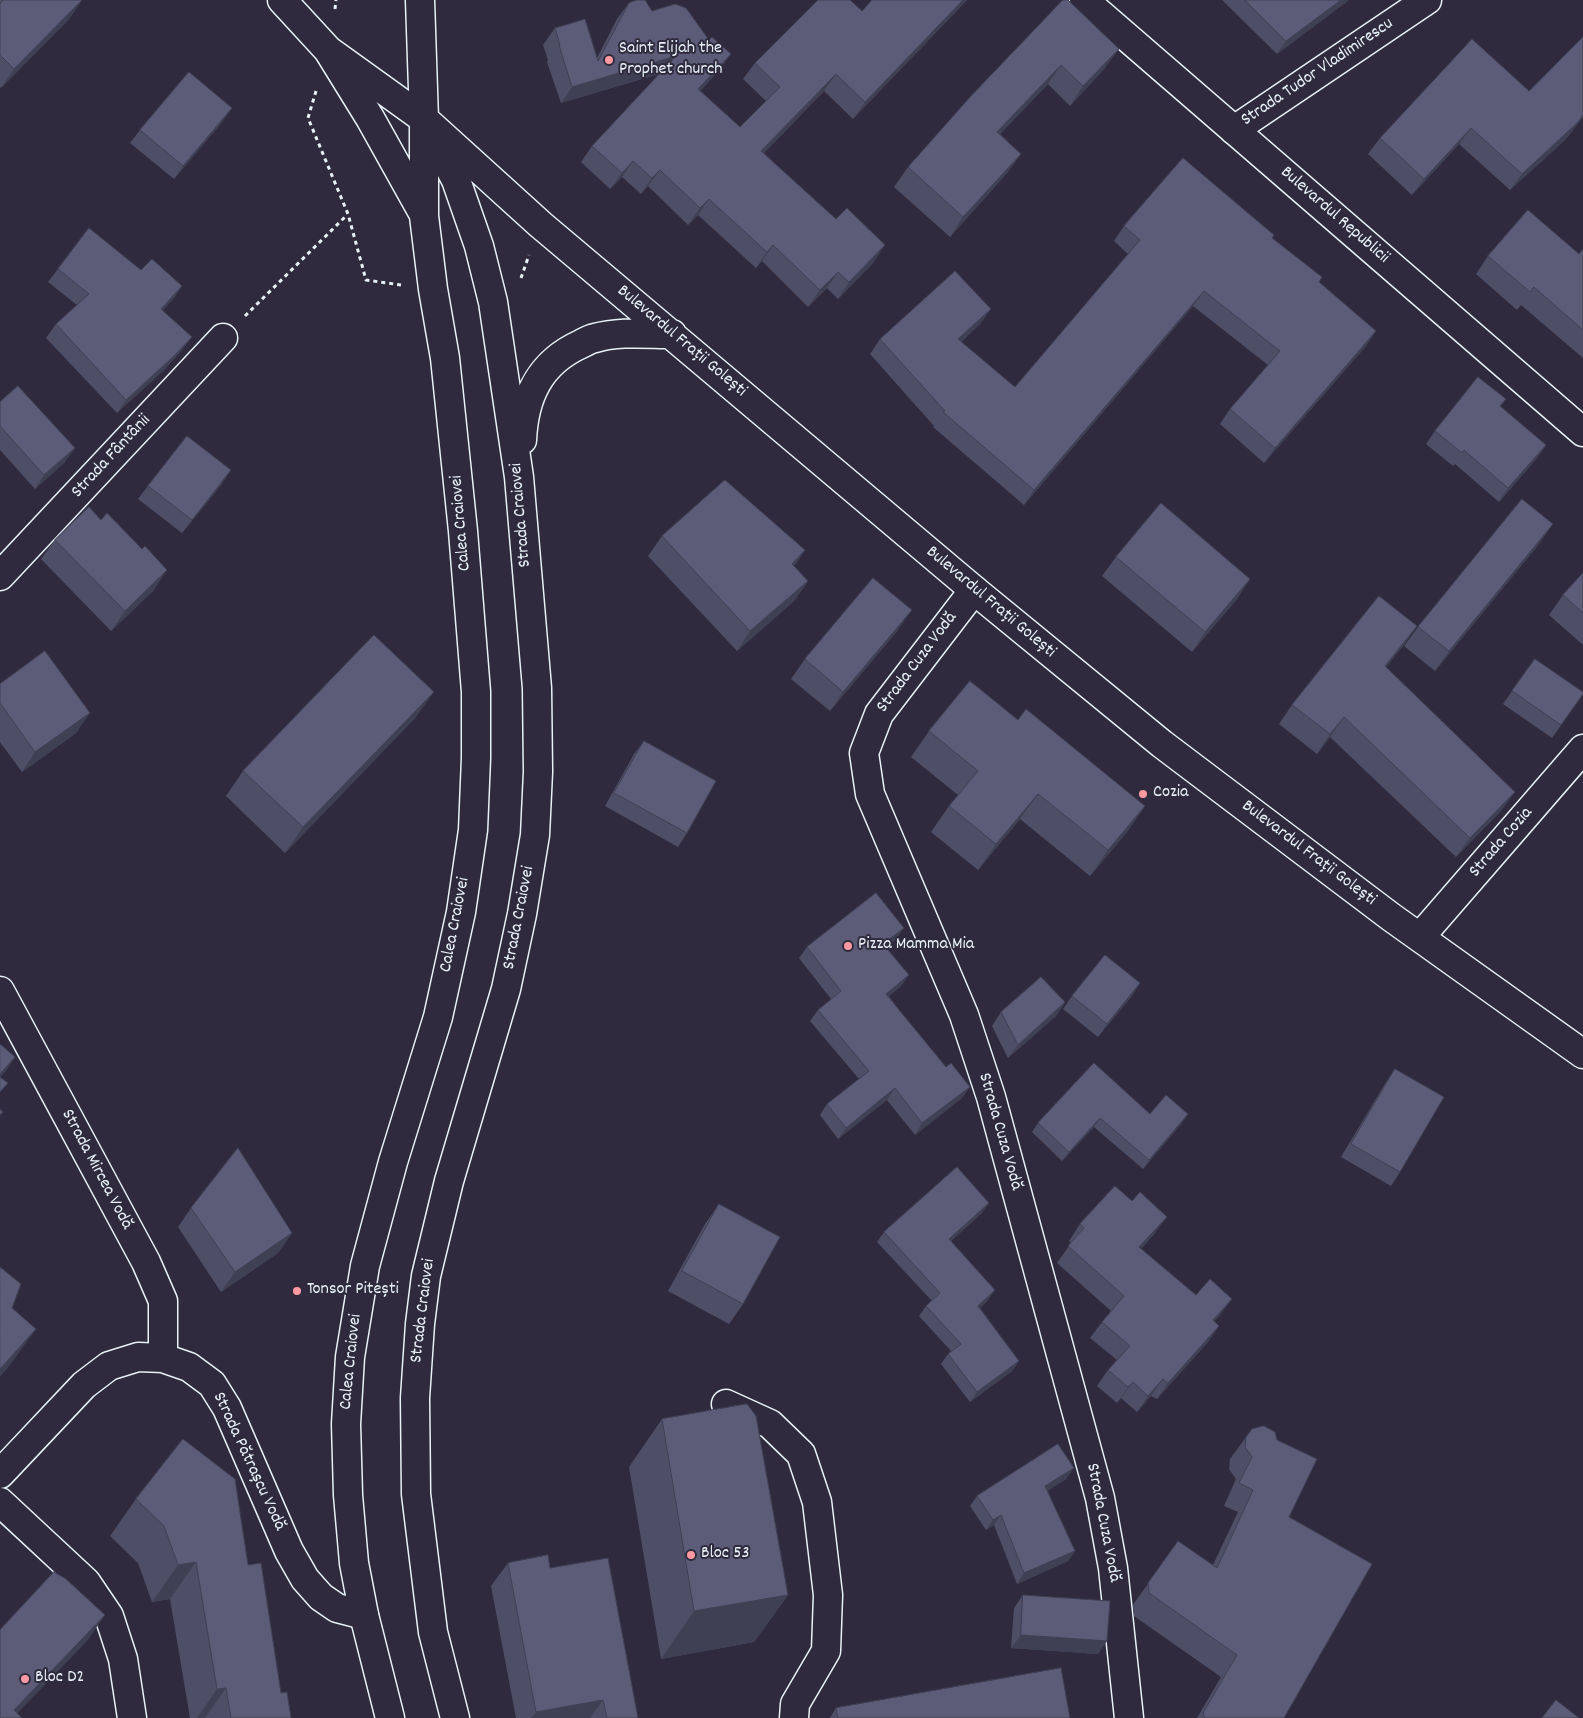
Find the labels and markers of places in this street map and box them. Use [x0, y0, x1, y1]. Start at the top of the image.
place label: Saint Elijah the Prophet church [619, 39, 722, 82]
marker: Saint Elijah the Prophet church [603, 54, 615, 66]
place label: Cozia [1153, 783, 1188, 805]
marker: Cozia [1137, 788, 1149, 800]
place label: Pizza Mamma Mia [858, 935, 974, 957]
marker: Pizza Mamma Mia [842, 940, 854, 952]
place label: Tonsor Pitești [307, 1280, 399, 1302]
marker: Tonsor Pitești [291, 1285, 303, 1297]
place label: Bloc 53 [701, 1544, 750, 1566]
marker: Bloc 53 [685, 1549, 697, 1561]
place label: Bloc D2 [35, 1668, 84, 1690]
marker: Bloc D2 [19, 1673, 31, 1685]

